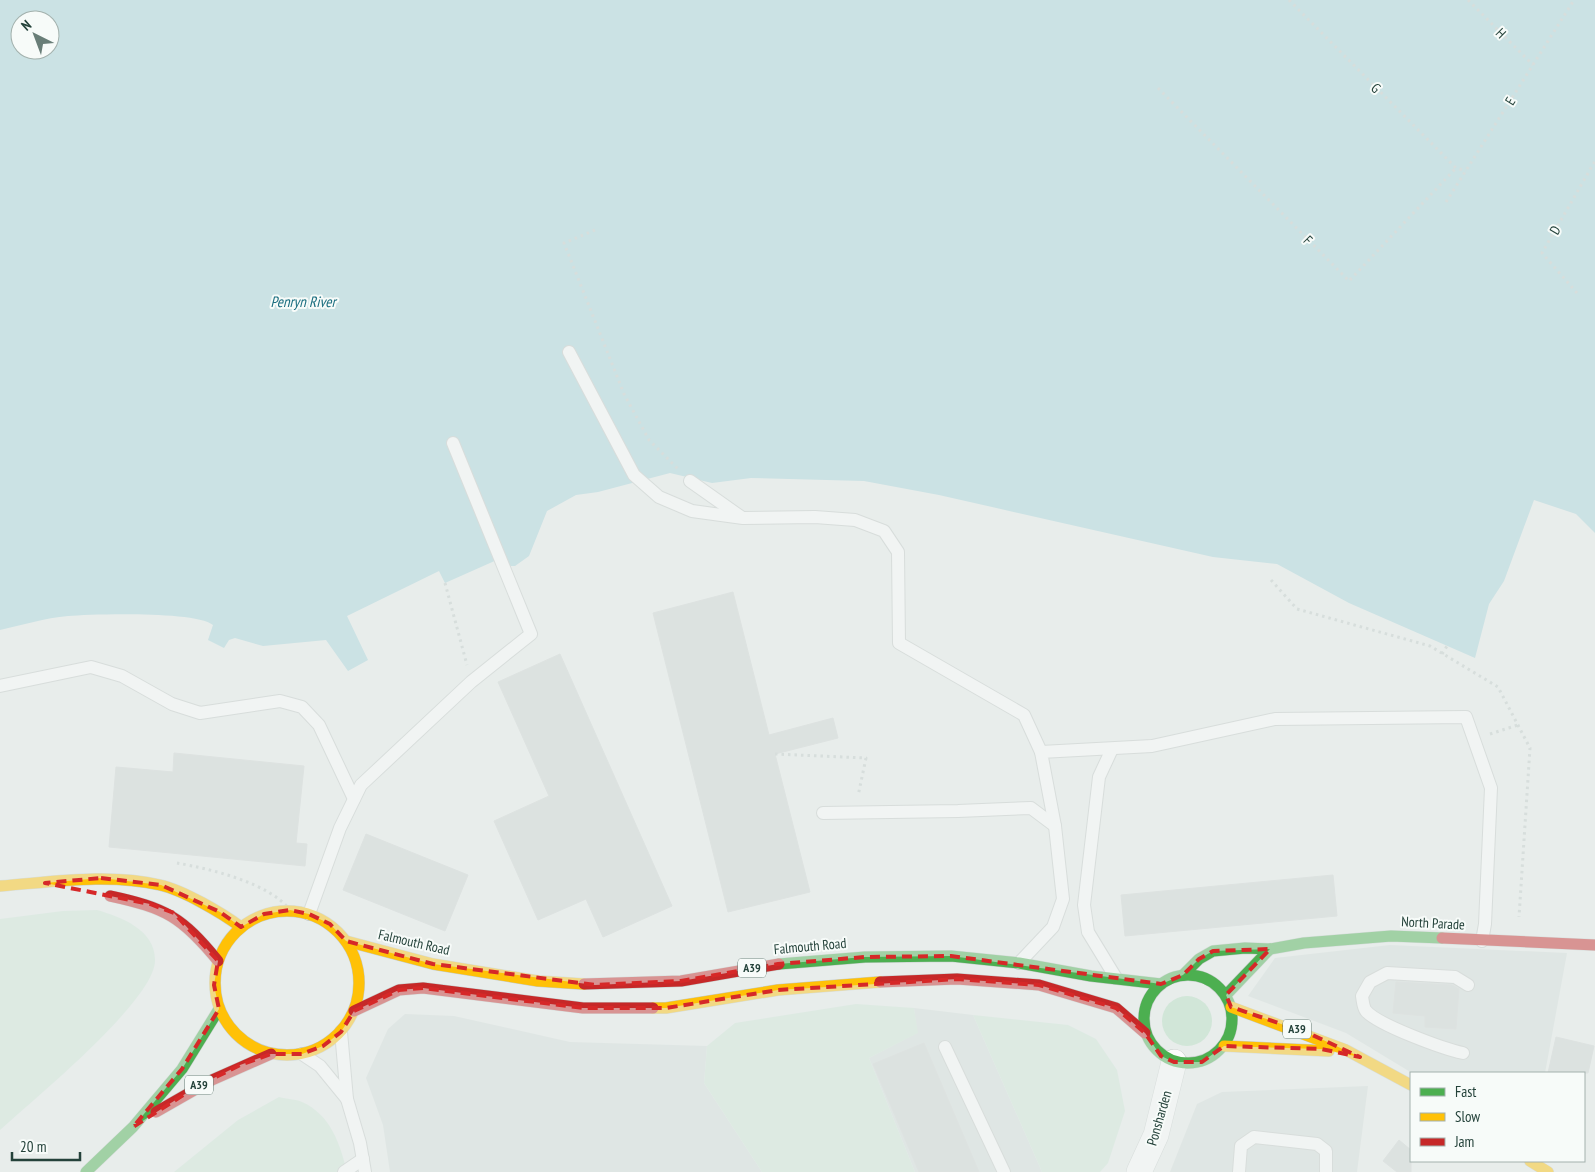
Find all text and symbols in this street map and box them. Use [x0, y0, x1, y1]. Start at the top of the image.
north arrow [10, 10, 60, 60]
text: N [17, 16, 35, 35]
street label: H [1492, 24, 1510, 42]
street label: G [1367, 79, 1385, 97]
street label: E [1501, 94, 1519, 108]
street label: D [1545, 222, 1565, 238]
street label: F [1300, 232, 1317, 249]
water label: Penryn River [270, 292, 337, 311]
street label: North Parade [1401, 912, 1465, 934]
street label: Falmouth Road [377, 925, 451, 959]
street label: Falmouth Road [773, 934, 847, 958]
road number: A39 [738, 958, 766, 978]
road number: A39 [1283, 1020, 1311, 1038]
legend [1410, 1072, 1585, 1162]
road number: A39 [185, 1076, 213, 1094]
text: Fast [1455, 1082, 1476, 1101]
street label: Ponsharden [1143, 1088, 1175, 1148]
text: Slow [1455, 1107, 1480, 1126]
scale bar [12, 1130, 80, 1162]
text: Jam [1454, 1132, 1474, 1151]
text: 20 m [20, 1137, 46, 1156]

